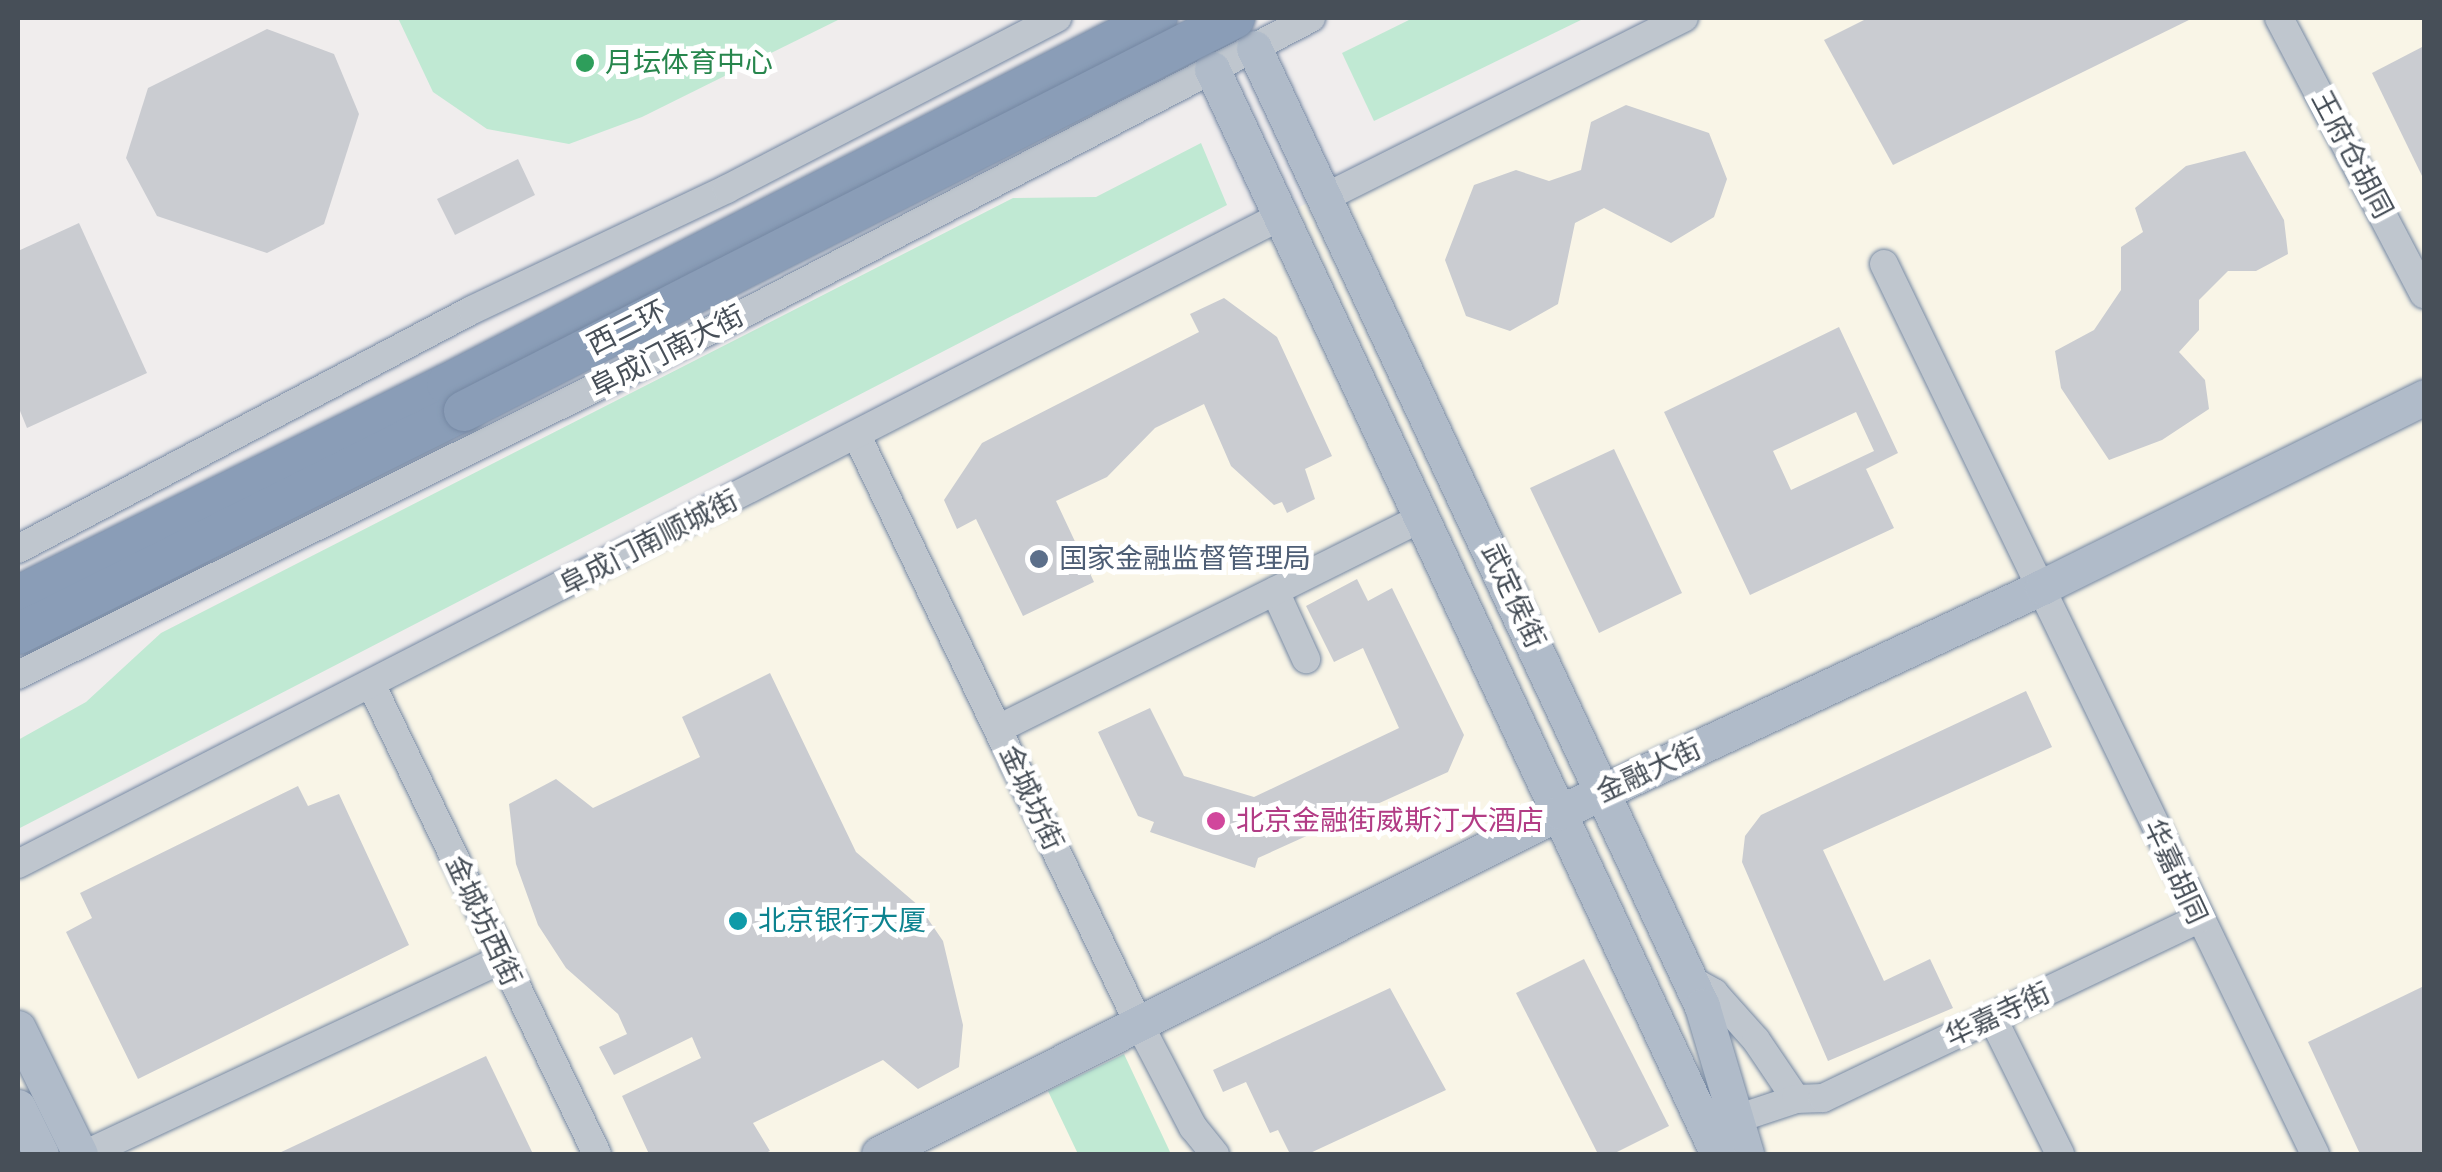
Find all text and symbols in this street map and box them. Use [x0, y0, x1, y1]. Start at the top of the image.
place label: 月坛体育中心 [605, 46, 773, 80]
marker: 月坛体育中心 [574, 52, 596, 74]
street label: 王府仓胡同 [2304, 85, 2400, 225]
street label: 西二环 [582, 294, 672, 362]
street label: 阜成门南大街 [585, 299, 749, 405]
street label: 阜成门南顺城街 [554, 484, 744, 602]
street label: 武定侯街 [1474, 538, 1552, 654]
place label: 国家金融监督管理局 [1059, 542, 1311, 576]
marker: 国家金融监督管理局 [1028, 548, 1050, 570]
street label: 金融大街 [1591, 732, 1707, 810]
street label: 金城坊街 [992, 740, 1070, 856]
place label: 北京金融街威斯汀大酒店 [1236, 804, 1544, 838]
marker: 北京金融街威斯汀大酒店 [1205, 810, 1227, 832]
street label: 华嘉胡同 [2136, 814, 2214, 930]
street label: 金城坊西街 [438, 850, 528, 992]
place label: 北京银行大厦 [758, 904, 926, 938]
marker: 北京银行大厦 [727, 910, 749, 932]
street label: 华嘉寺街 [1940, 976, 2056, 1054]

